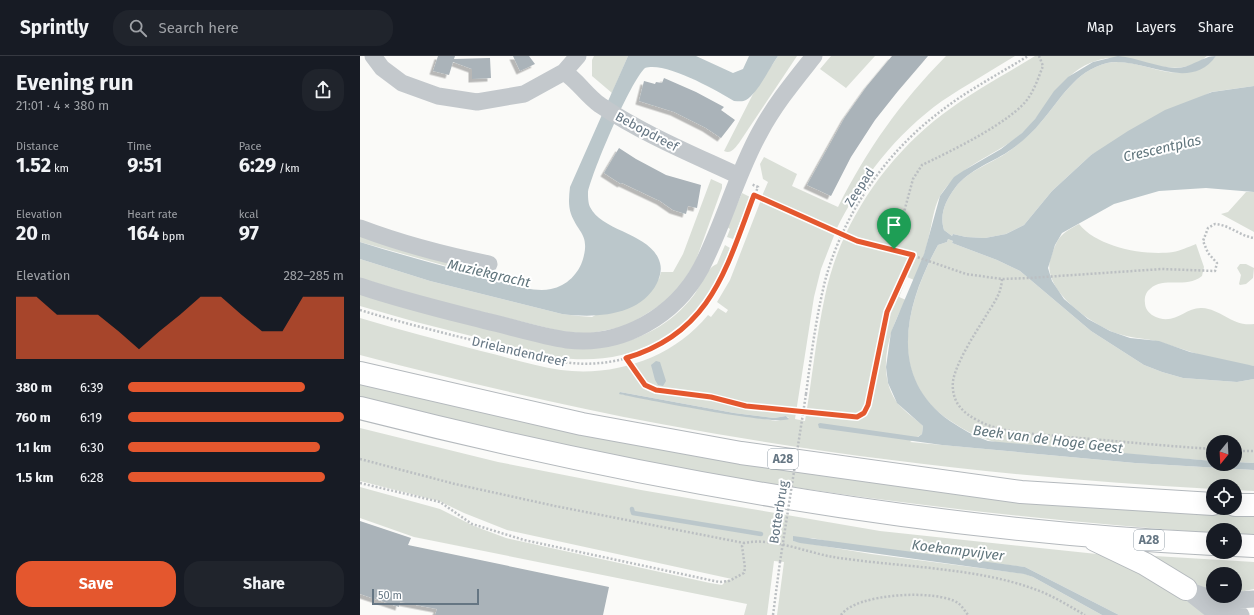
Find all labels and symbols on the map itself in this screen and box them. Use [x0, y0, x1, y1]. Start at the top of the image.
street label: Bebopdreef [613, 109, 682, 155]
water label: Crescentplas [1122, 131, 1203, 166]
street label: Zeepad [841, 165, 877, 209]
pin [877, 208, 911, 249]
water label: Muziekgracht [446, 256, 532, 291]
street label: Drielandendreef [470, 333, 569, 370]
water label: Beek van de Hoge Geest [972, 422, 1124, 457]
north arrow [1206, 435, 1242, 471]
road number: A28 [768, 449, 798, 469]
street label: Botterbrug [766, 479, 791, 545]
road number: A28 [1134, 530, 1164, 550]
water label: Koekampvijver [911, 536, 1006, 565]
scale bar [372, 587, 479, 606]

